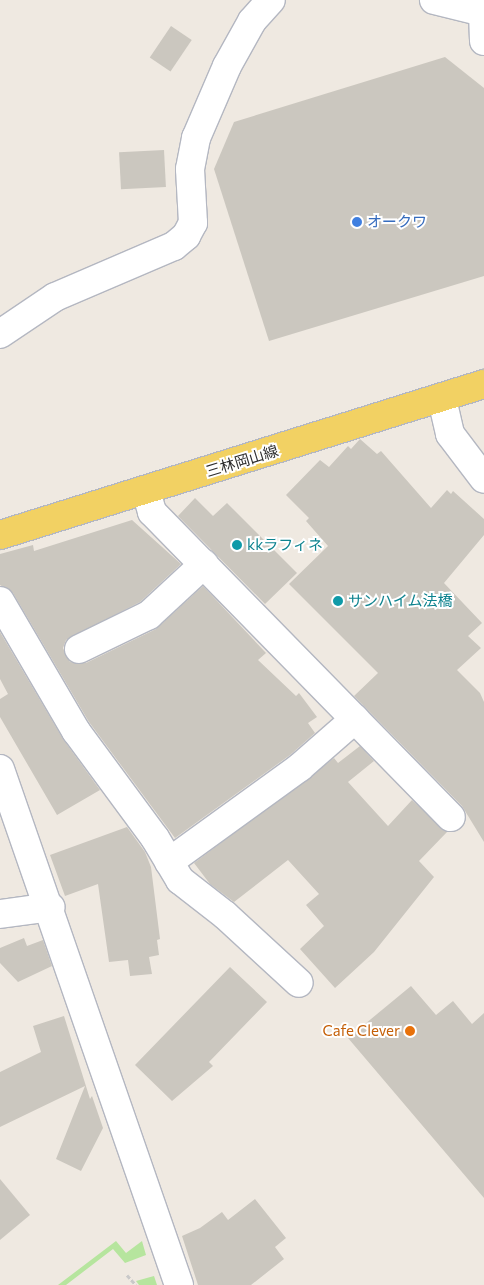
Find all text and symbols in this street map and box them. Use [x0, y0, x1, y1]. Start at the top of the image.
place label: オークワ [367, 213, 427, 231]
marker: オークワ [351, 216, 363, 228]
street label: 三林岡山線 [204, 441, 280, 481]
place label: kkラフィネ [247, 536, 323, 554]
marker: kkラフィネ [231, 539, 243, 551]
place label: サンハイム法橋 [348, 592, 453, 610]
marker: サンハイム法橋 [332, 595, 344, 607]
place label: Cafe Clever [322, 1022, 400, 1040]
marker: Cafe Clever [404, 1025, 416, 1037]

